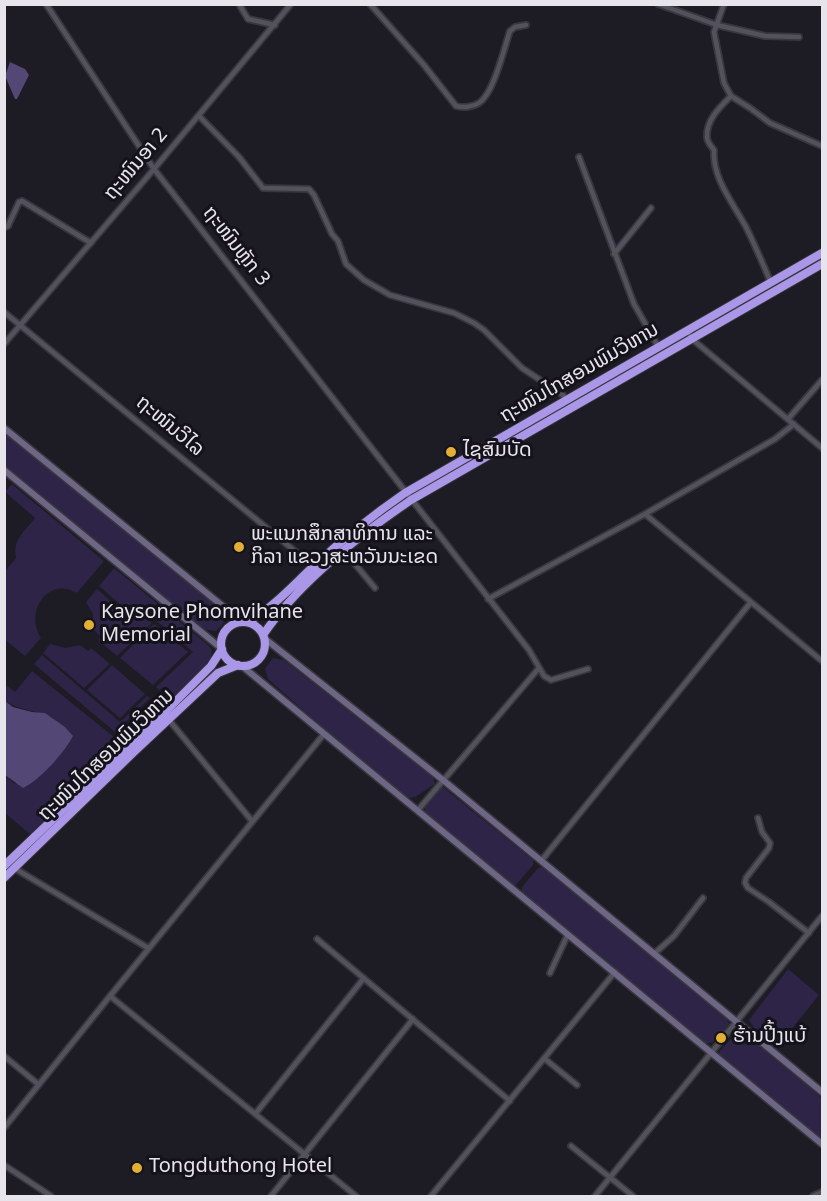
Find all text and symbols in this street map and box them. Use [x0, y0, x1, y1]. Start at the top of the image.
street label: ຖະໜົນອາ 2 [100, 124, 174, 206]
street label: ຖະໜົນຫຼັກ 3 [196, 202, 274, 292]
street label: ຖະໜົນໄກສອນພົມວິຫານ [496, 319, 664, 429]
street label: ຖະໜົນວິໄລ [130, 391, 208, 463]
place label: ໄຊສົມບັດ [463, 440, 532, 464]
marker: ໄຊສົມບັດ [444, 445, 458, 459]
place label: ພະແນກສຶກສາທິການ ແລະ ກິລາ ແຂວງສະຫວັນນະເຂດ [251, 524, 438, 571]
marker: ພະແນກສຶກສາທິການ ແລະ ກິລາ ແຂວງສະຫວັນນະເຂດ [232, 540, 246, 554]
place label: Kaysone Phomvihane Memorial [101, 602, 303, 649]
marker: Kaysone Phomvihane Memorial [82, 618, 96, 632]
street label: ຖະໜົນໄກສອນພົມວິຫານ [34, 685, 180, 827]
place label: ຮ້ານປີ້ງແບ້ [733, 1026, 806, 1050]
marker: ຮ້ານປີ້ງແບ້ [714, 1031, 728, 1045]
place label: Tongduthong Hotel [149, 1156, 332, 1180]
marker: Tongduthong Hotel [130, 1161, 144, 1175]

